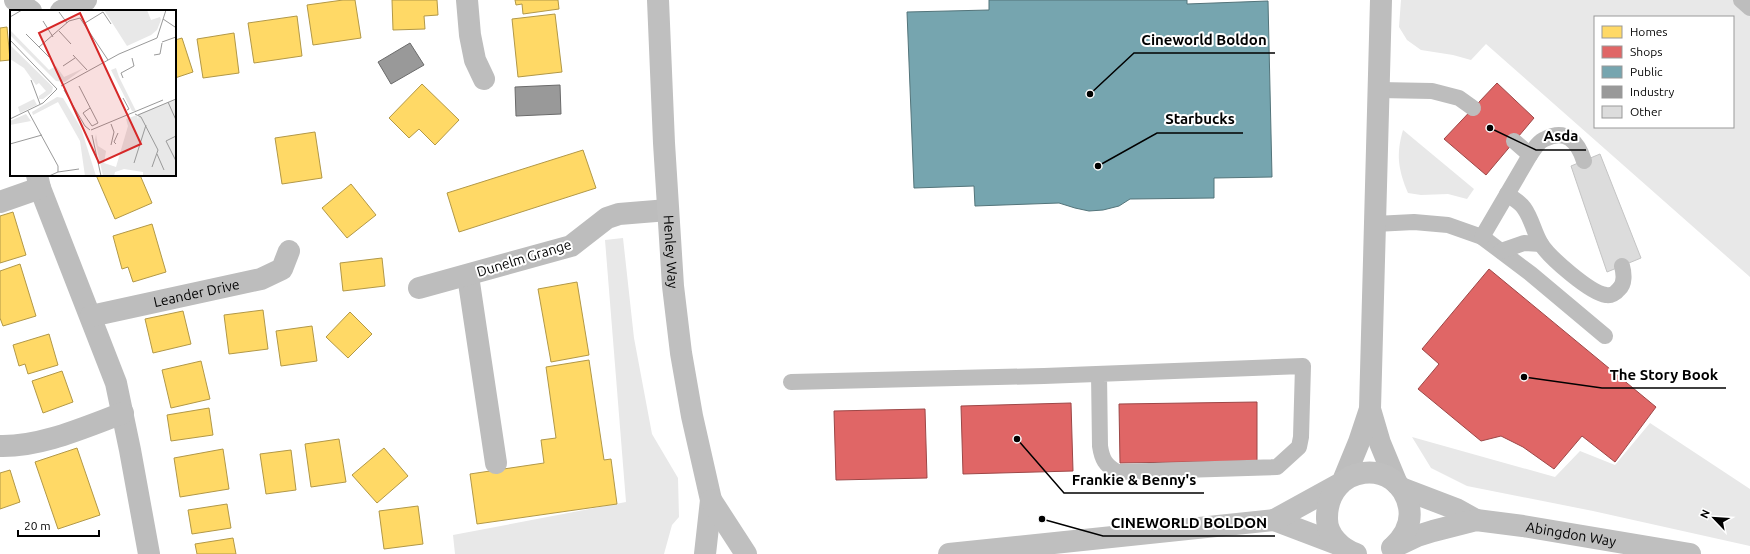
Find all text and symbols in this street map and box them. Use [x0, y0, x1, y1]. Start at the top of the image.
inset map [10, 10, 176, 176]
legend [1594, 16, 1734, 128]
text: Homes [1630, 25, 1668, 38]
callout: Cineworld Boldon [1134, 26, 1275, 53]
text: Cineworld Boldon [1141, 31, 1267, 48]
text: Shops [1630, 45, 1662, 58]
text: Public [1630, 65, 1663, 78]
text: Industry [1630, 85, 1675, 98]
text: Other [1630, 105, 1663, 118]
callout: Starbucks [1157, 106, 1243, 133]
text: Starbucks [1165, 110, 1235, 127]
callout: Asda [1536, 123, 1586, 150]
text: Asda [1544, 127, 1578, 144]
street label: Henley Way [661, 214, 681, 289]
street label: Dunelm Grange [475, 236, 573, 280]
street label: Leander Drive [152, 276, 241, 310]
callout: The Story Book [1602, 361, 1726, 388]
text: The Story Book [1610, 366, 1719, 383]
callout: Frankie & Benny's [1064, 466, 1204, 493]
text: Frankie & Benny's [1072, 471, 1196, 488]
north arrow [1694, 498, 1734, 538]
text: N [1698, 508, 1712, 520]
callout: CINEWORLD BOLDON [1103, 509, 1275, 536]
scale bar [18, 512, 99, 538]
text: CINEWORLD BOLDON [1111, 514, 1267, 531]
text: 20 m [24, 519, 51, 532]
street label: Abingdon Way [1525, 519, 1618, 550]

